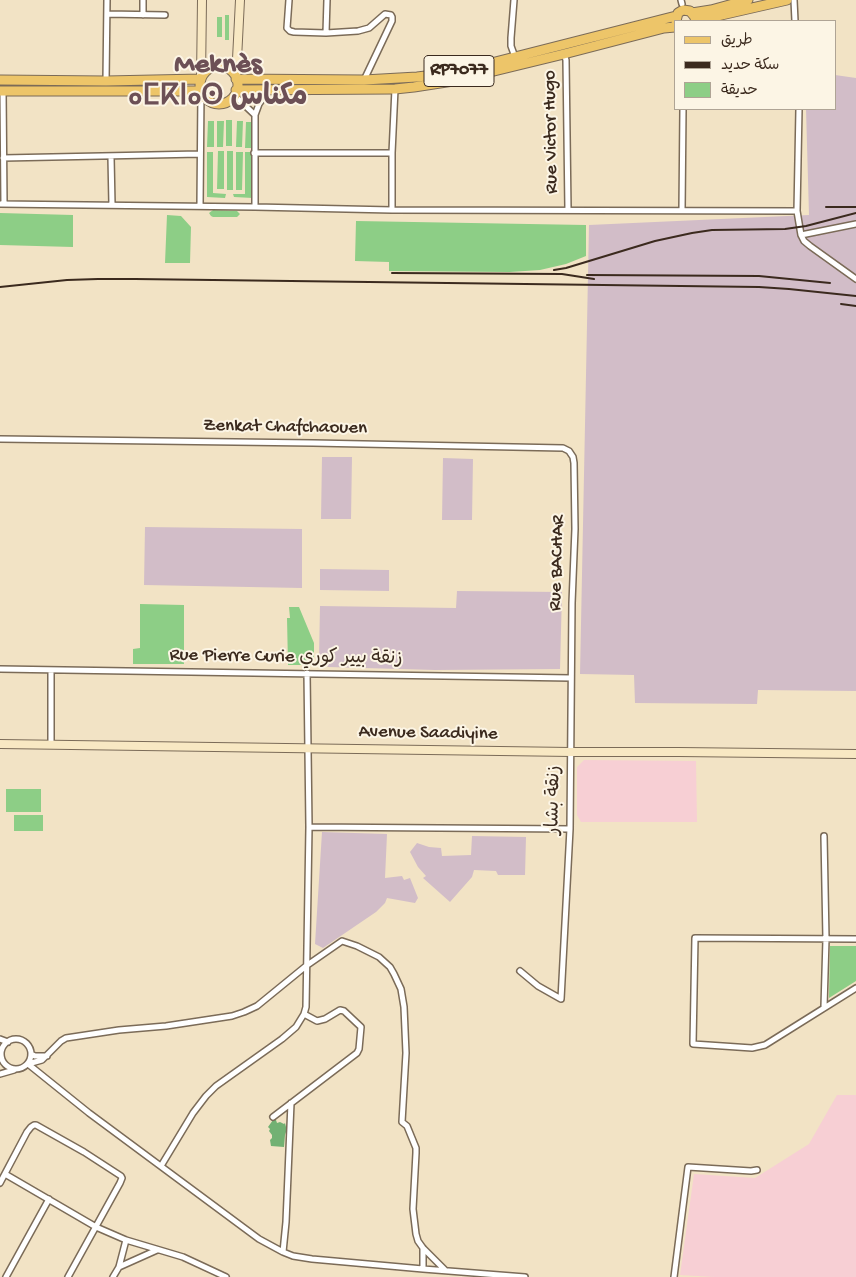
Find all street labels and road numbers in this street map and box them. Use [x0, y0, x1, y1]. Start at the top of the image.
road number: RP7077 [424, 56, 494, 86]
street label: Rue Victor Hugo [540, 70, 564, 194]
street label: Zenkat Chafchaouen [203, 415, 367, 441]
street label: Rue BACHAR [545, 514, 571, 612]
street label: Rue Pierre Curie زنقة بيير كوري [169, 645, 403, 671]
street label: Avenue Saadiyine [358, 721, 498, 747]
street label: زنقة بشار [543, 765, 567, 835]

